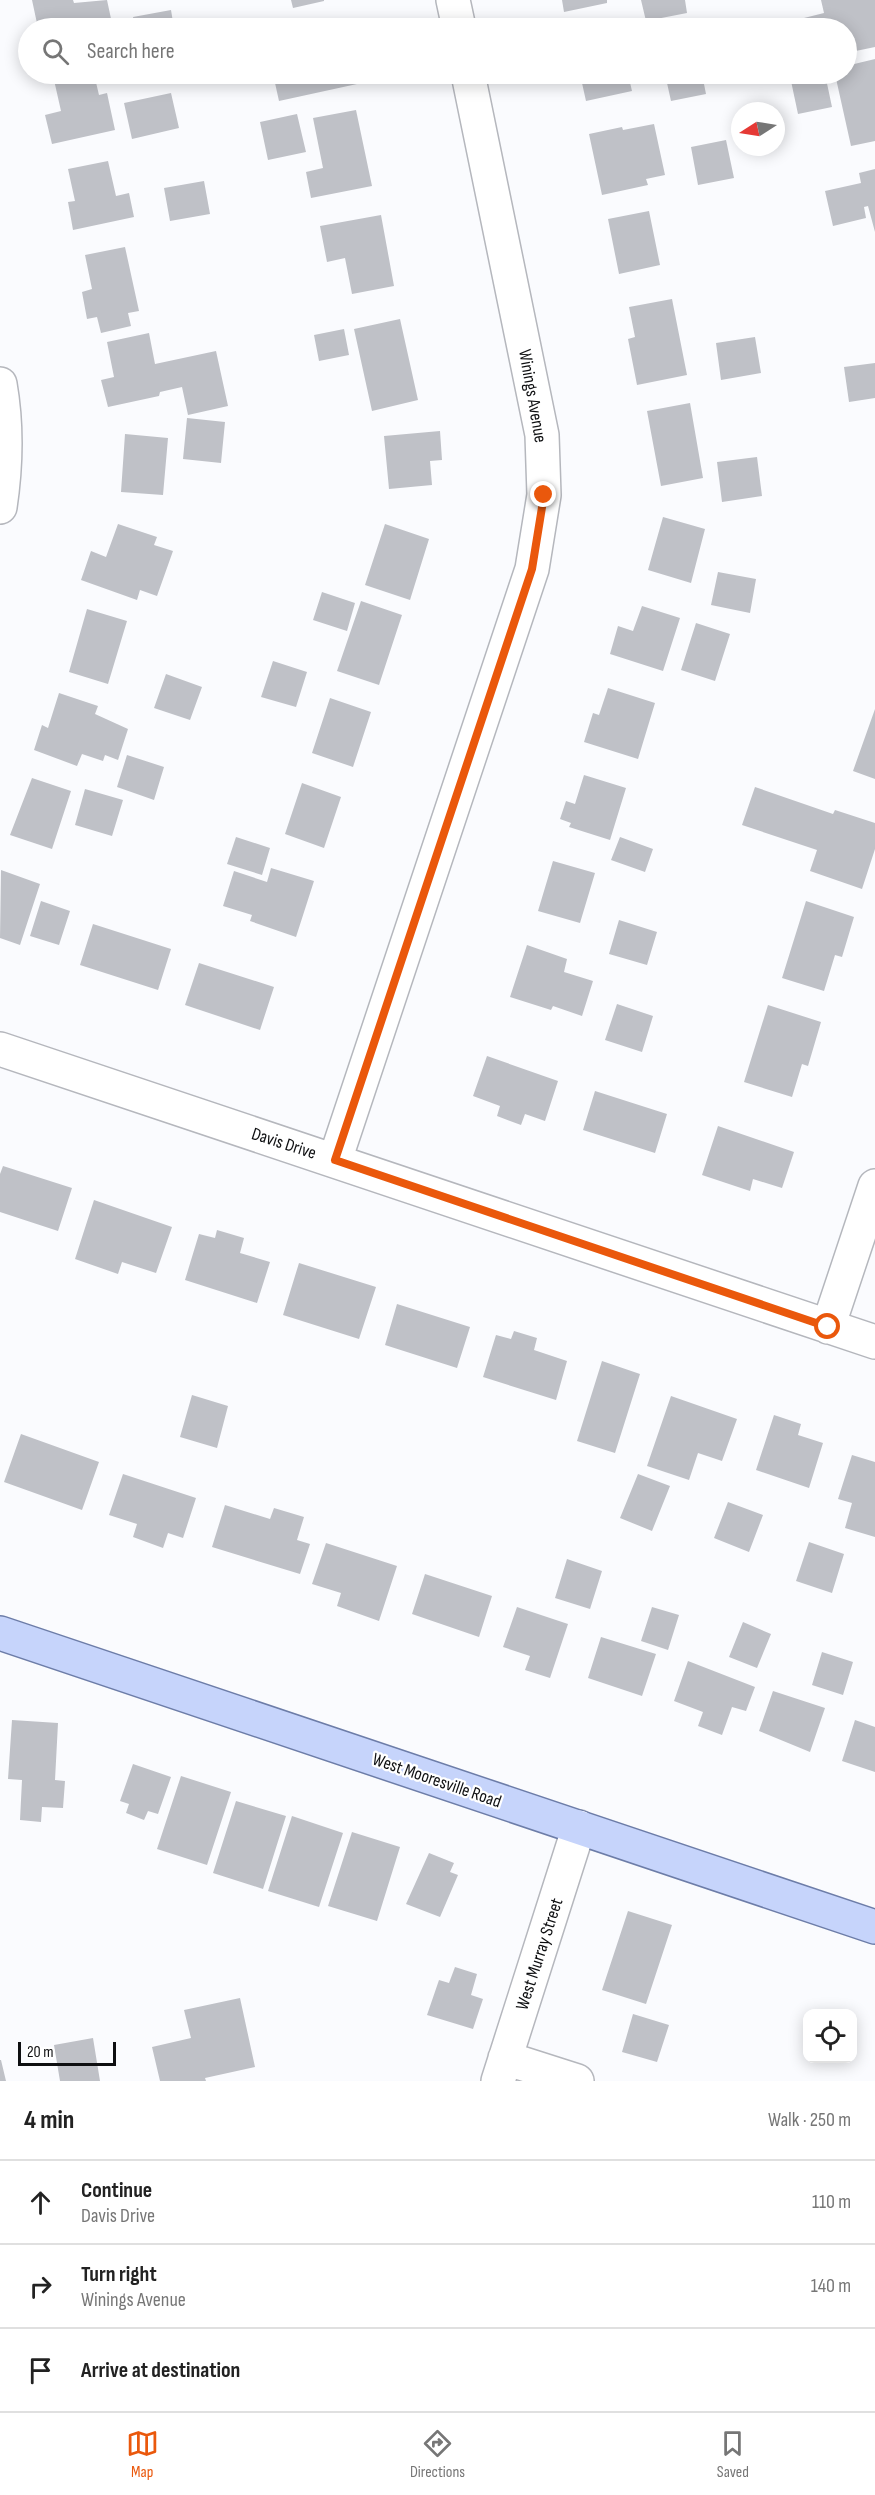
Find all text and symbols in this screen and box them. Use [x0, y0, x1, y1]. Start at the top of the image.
search box [18, 18, 857, 84]
icon: search [39, 35, 72, 68]
text: Search here [87, 38, 174, 65]
north arrow [731, 102, 785, 156]
street label: Winings Avenue [514, 348, 551, 444]
route end [530, 481, 556, 507]
street label: Davis Drive [249, 1123, 319, 1164]
route start [814, 1313, 840, 1339]
street label: West Mooresville Road [370, 1749, 504, 1812]
street label: West Murray Street [512, 1895, 568, 2013]
map controls [803, 2009, 857, 2063]
button: locate [803, 2009, 857, 2063]
scale bar [18, 2039, 116, 2066]
text: 20 m [27, 2043, 54, 2062]
text: 4 min [24, 2105, 74, 2136]
text: Walk · 250 m [768, 2108, 851, 2132]
text: Continue [81, 2177, 152, 2204]
icon: ahead [24, 2186, 57, 2219]
text: 110 m [812, 2190, 851, 2214]
text: Davis Drive [81, 2204, 155, 2228]
text: Turn right [81, 2261, 157, 2288]
icon: right [24, 2270, 57, 2303]
text: 140 m [811, 2274, 851, 2298]
text: Winings Avenue [81, 2288, 186, 2312]
icon: arrive [24, 2354, 57, 2387]
text: Arrive at destination [81, 2357, 240, 2384]
tab: Map [126, 2427, 159, 2482]
tab: Directions [410, 2427, 465, 2482]
tab: Saved [716, 2427, 749, 2482]

